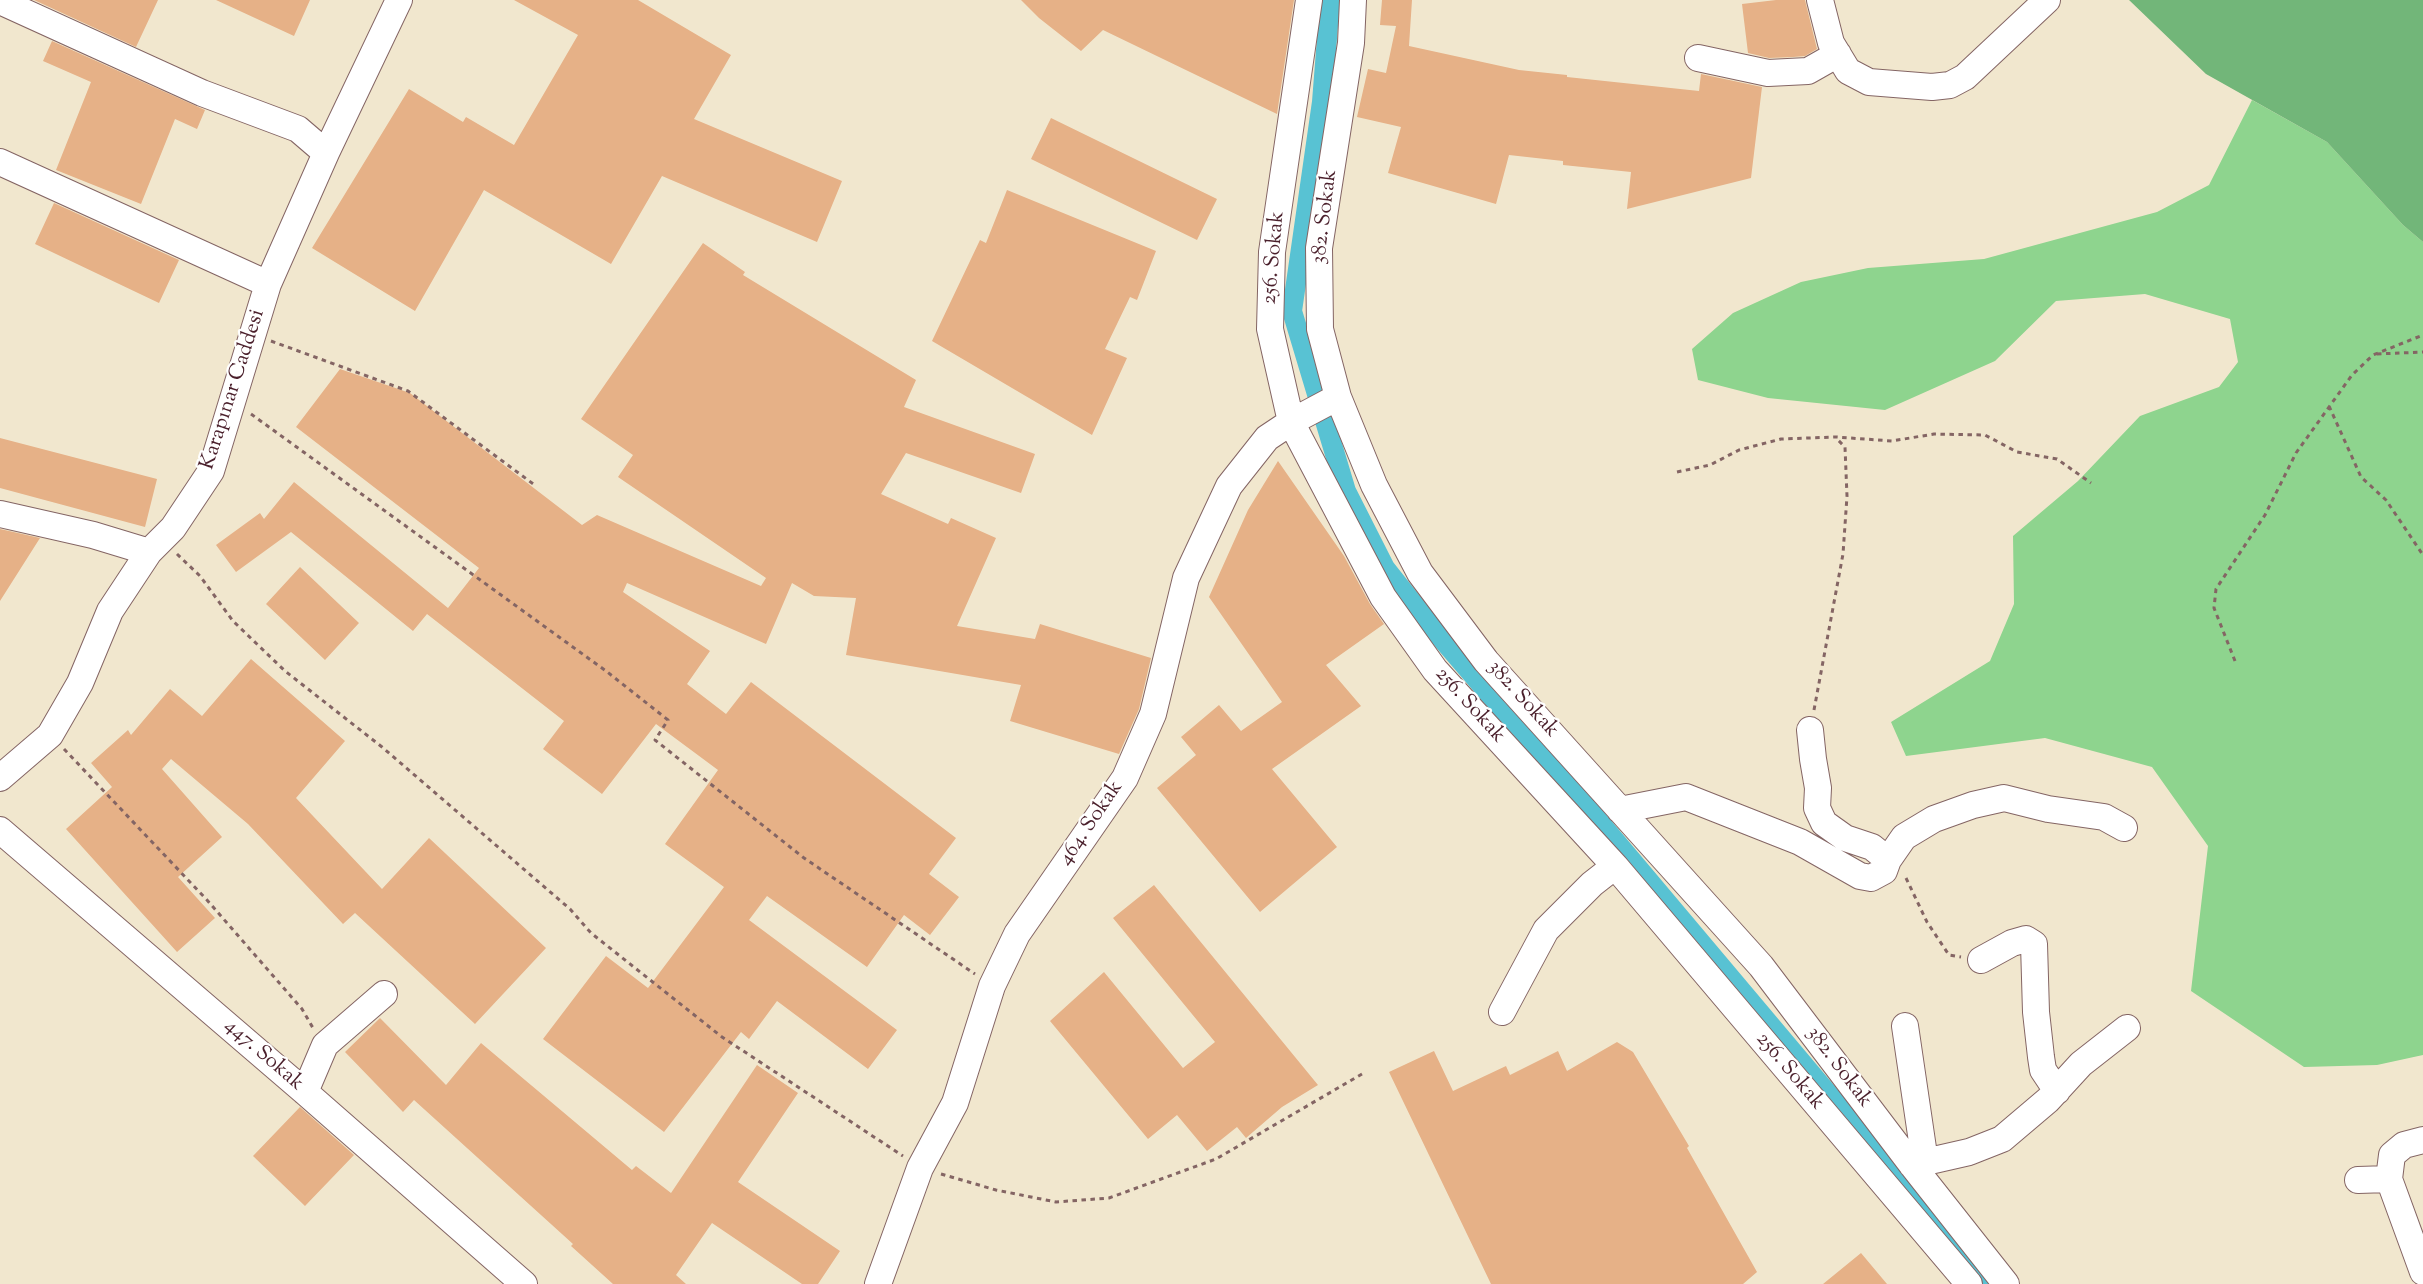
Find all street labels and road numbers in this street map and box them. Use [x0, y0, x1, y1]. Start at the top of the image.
street label: 382. Sokak [1308, 168, 1344, 266]
street label: 256. Sokak [1258, 210, 1292, 306]
street label: Karapınar Caddesi [196, 307, 272, 473]
street label: 382. Sokak [1481, 656, 1563, 744]
street label: 256. Sokak [1428, 663, 1510, 749]
street label: 464. Sokak [1054, 777, 1130, 871]
street label: 447. Sokak [218, 1015, 308, 1097]
street label: 382. Sokak [1799, 1023, 1877, 1113]
street label: 256. Sokak [1749, 1028, 1829, 1116]

